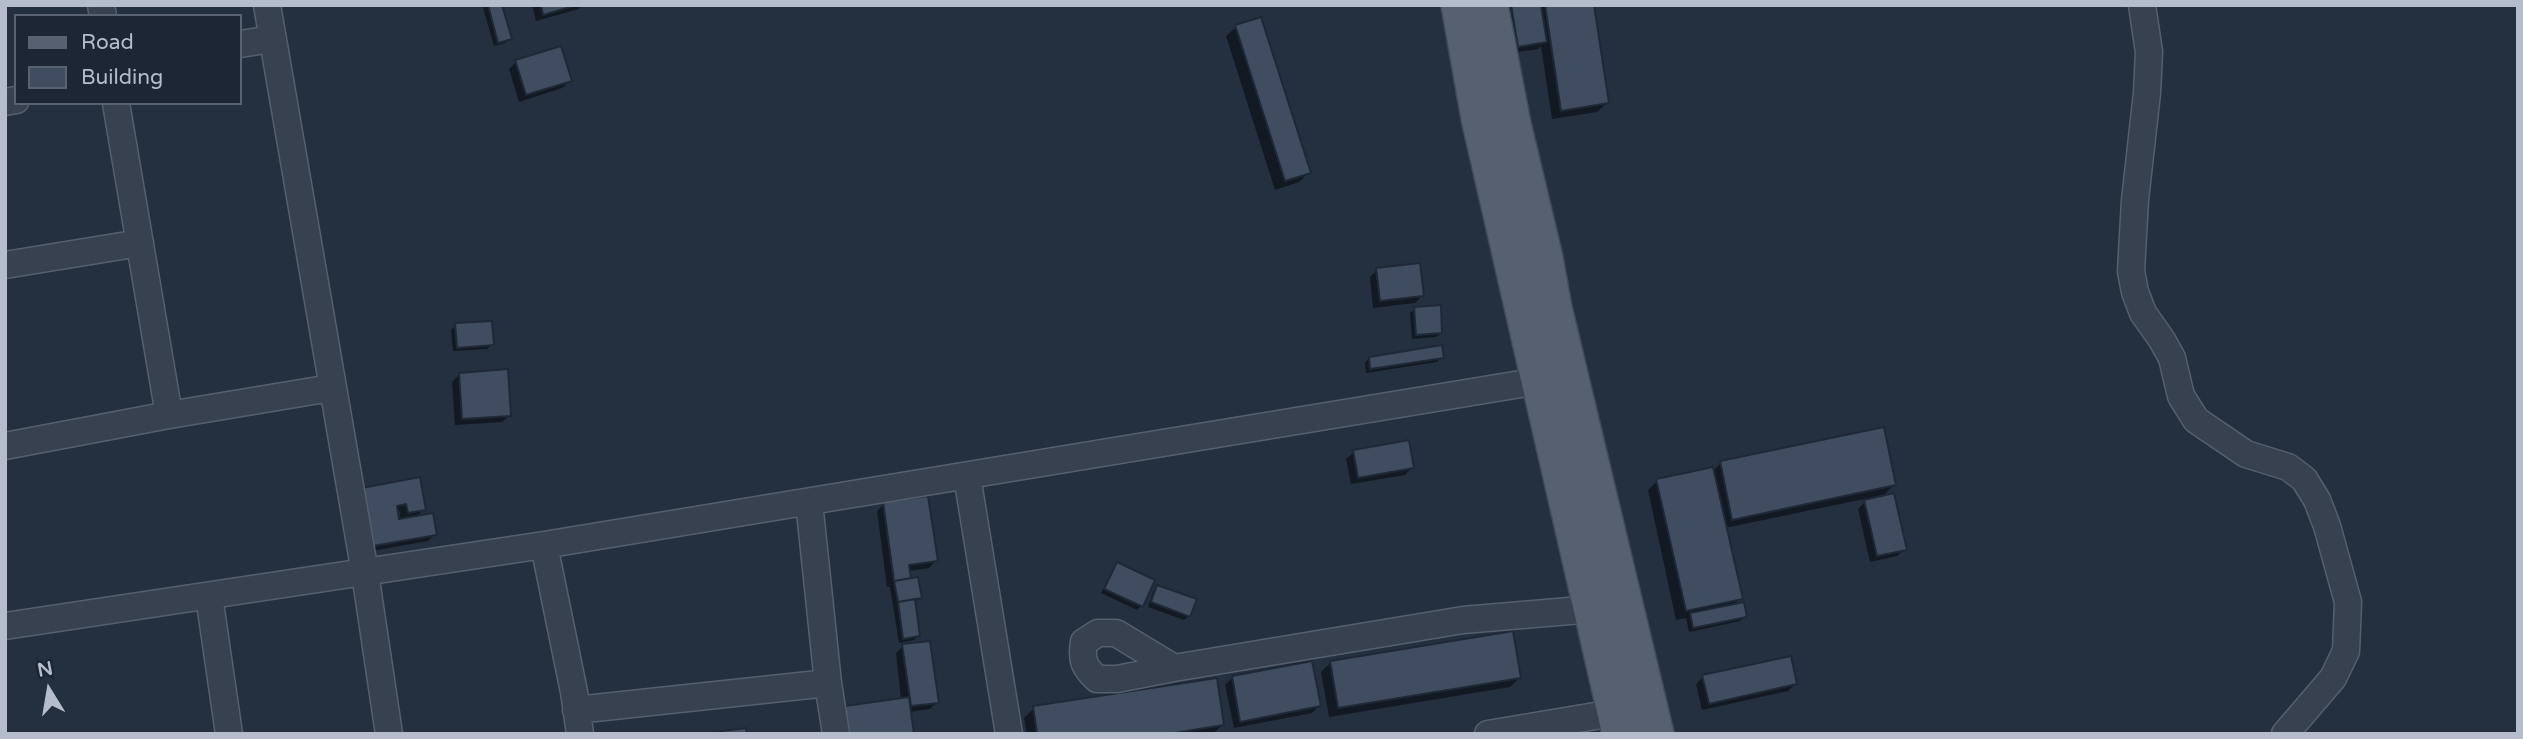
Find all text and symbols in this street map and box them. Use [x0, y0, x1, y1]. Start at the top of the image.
legend [14, 14, 242, 105]
text: Road [81, 30, 134, 55]
text: Building [81, 65, 163, 90]
north arrow [14, 655, 84, 725]
text: N [35, 657, 55, 682]

